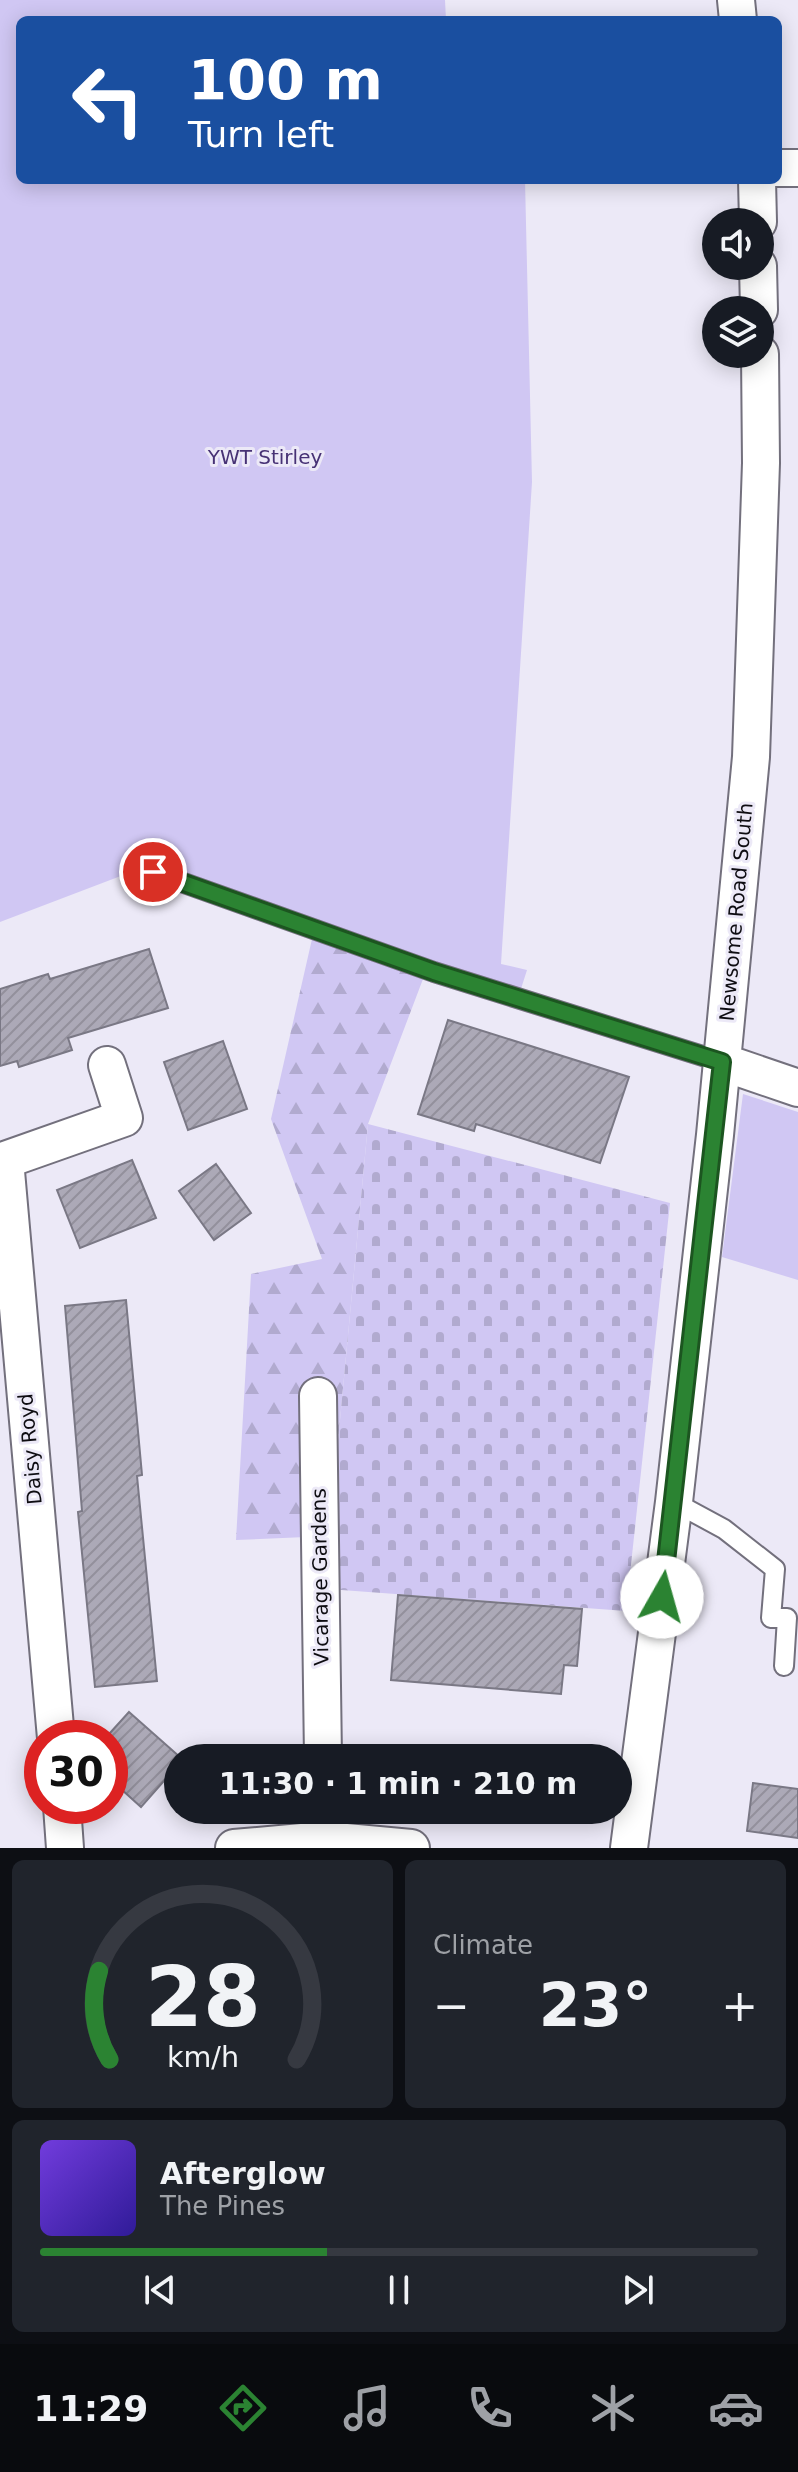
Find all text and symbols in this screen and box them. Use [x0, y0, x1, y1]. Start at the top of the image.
text: 100 m [188, 47, 383, 112]
icon: left [56, 48, 160, 152]
text: Turn left [188, 114, 334, 155]
map controls [702, 208, 774, 368]
button: sound [702, 208, 774, 280]
button: layers [702, 296, 774, 368]
park label: YWT Stirley [207, 445, 322, 469]
street label: Newsome Road South [714, 802, 758, 1022]
pin [119, 838, 187, 906]
icon: arrive [131, 850, 175, 894]
street label: Daisy Royd [13, 1392, 47, 1506]
street label: Vicarage Gardens [306, 1488, 334, 1666]
position arrow [620, 1555, 704, 1639]
speed limit sign: 30 [24, 1720, 128, 1824]
text: 11:30 · 1 min · 210 m [219, 1766, 577, 1801]
text: Climate [433, 1930, 533, 1960]
text: 28 [145, 1949, 260, 2046]
text: 23° [539, 1970, 652, 2040]
text: − [433, 1980, 470, 2031]
text: + [721, 1980, 758, 2031]
text: km/h [166, 2040, 239, 2074]
text: Afterglow [160, 2156, 326, 2191]
text: The Pines [160, 2191, 285, 2221]
icon: previous [138, 2268, 182, 2312]
icon: pause [377, 2268, 421, 2312]
icon: next [616, 2268, 660, 2312]
icon: directions [215, 2380, 271, 2436]
icon: music [339, 2380, 395, 2436]
icon: phone [462, 2380, 518, 2436]
icon: climate [585, 2380, 641, 2436]
icon: car [708, 2380, 764, 2436]
text: 11:29 [34, 2388, 148, 2429]

